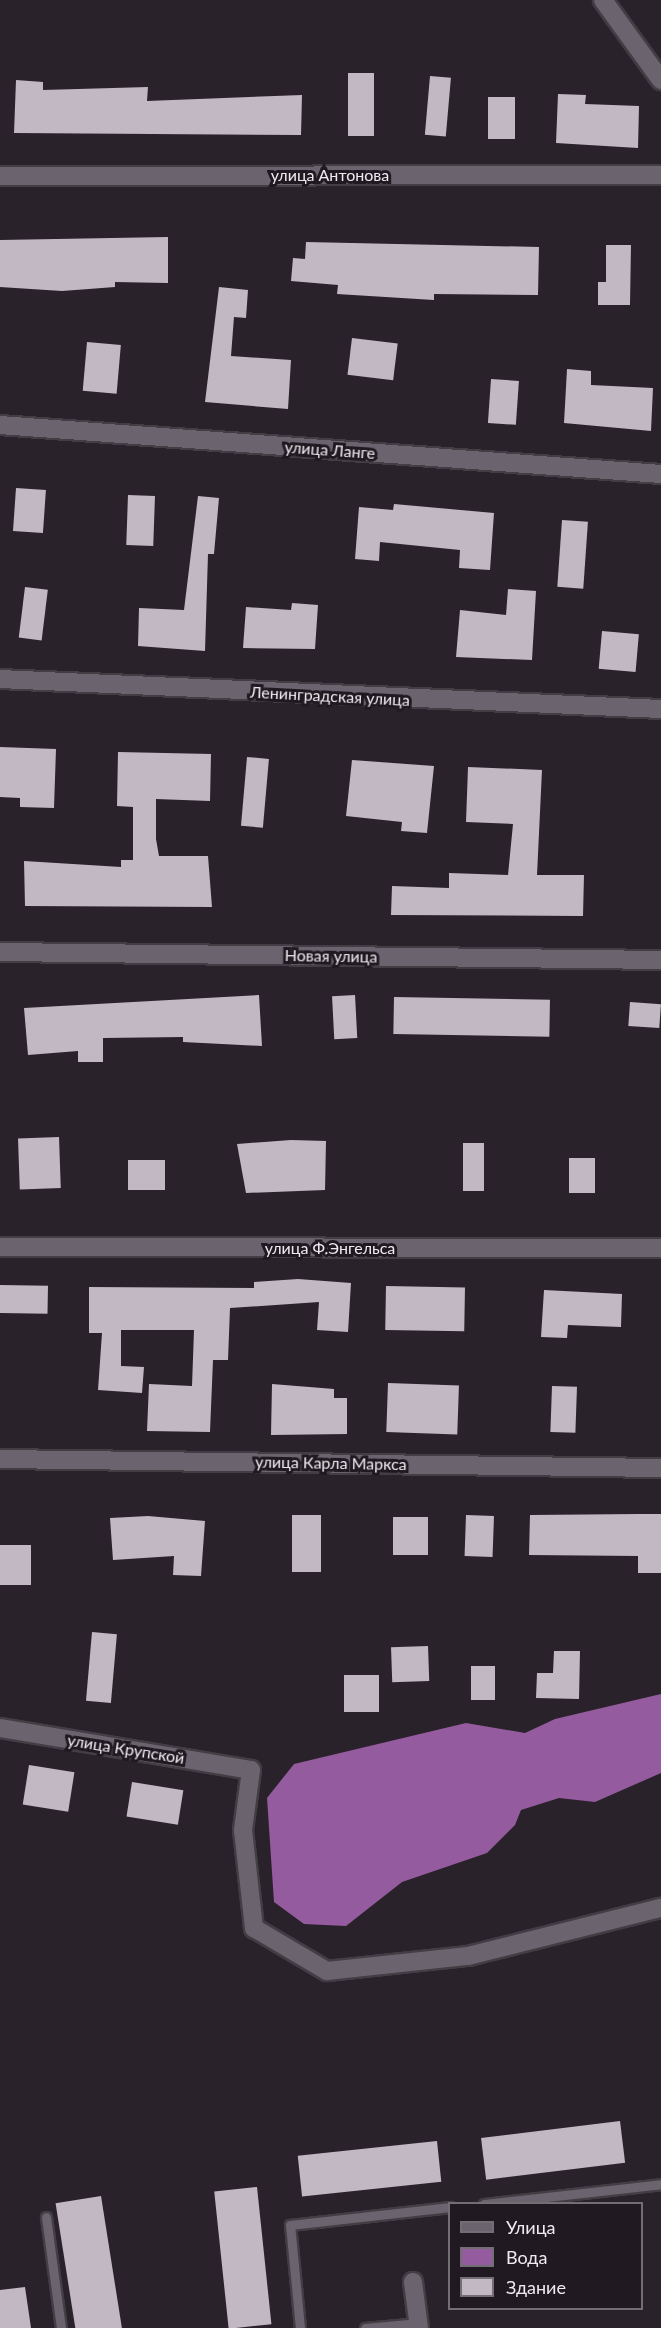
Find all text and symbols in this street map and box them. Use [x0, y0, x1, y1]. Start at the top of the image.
street label: улица Антонова [271, 165, 389, 185]
street label: улица Ланге [284, 437, 376, 463]
street label: Ленинградская улица [250, 682, 410, 710]
street label: Новая улица [285, 946, 377, 966]
street label: улица Ф.Энгельса [265, 1238, 395, 1258]
street label: улица Карла Маркса [255, 1452, 407, 1474]
street label: улица Крупской [66, 1730, 186, 1768]
legend [448, 2202, 643, 2310]
text: Улица [506, 2216, 556, 2238]
text: Вода [506, 2246, 547, 2268]
text: Здание [506, 2276, 566, 2298]

